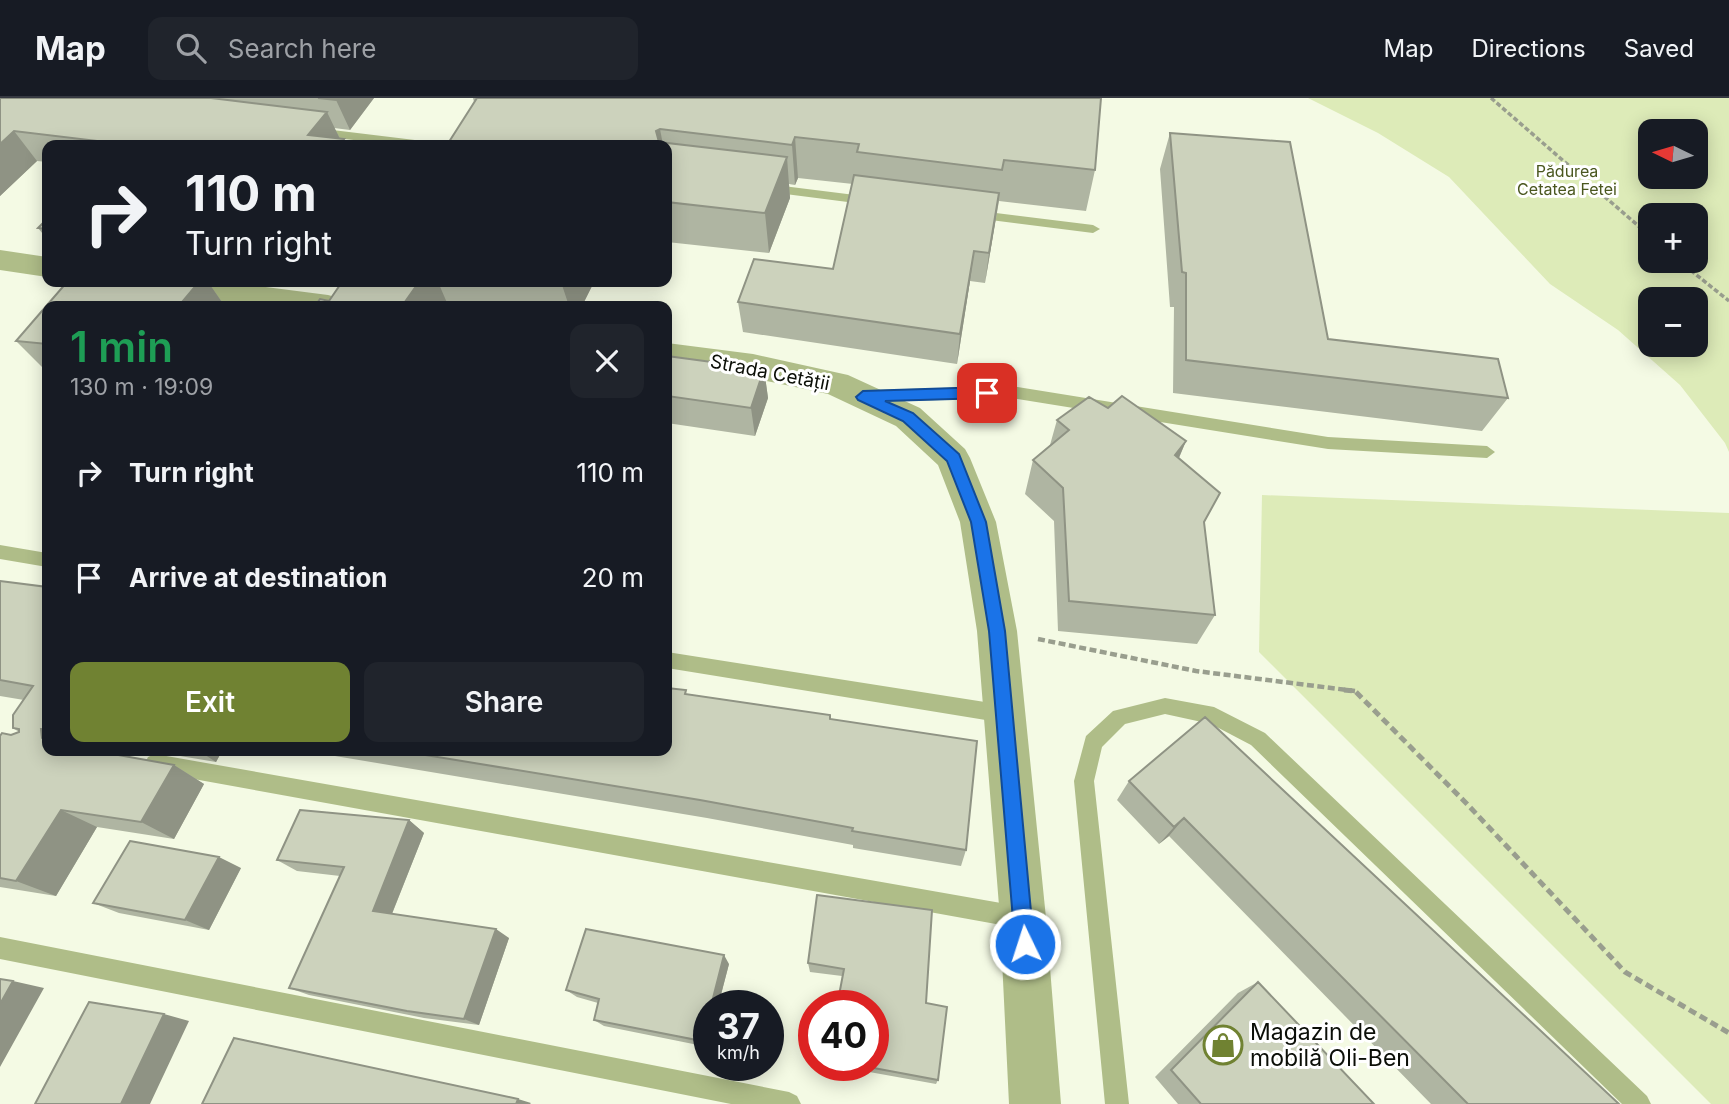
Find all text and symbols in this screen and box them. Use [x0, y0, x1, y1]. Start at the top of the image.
search box [148, 17, 638, 80]
text: Map [35, 28, 106, 68]
icon: search [172, 29, 210, 67]
text: Search here [228, 33, 376, 64]
text: Map [1384, 34, 1433, 63]
text: Directions [1471, 34, 1586, 63]
text: Saved [1624, 34, 1694, 63]
north arrow [1638, 119, 1708, 189]
map controls [1638, 119, 1708, 357]
park label: Pădurea Cetatea Fetei [1517, 161, 1617, 199]
text: 110 m [185, 164, 317, 223]
icon: right [70, 168, 161, 259]
button: + [1638, 203, 1708, 273]
text: Turn right [185, 224, 332, 263]
button: − [1638, 287, 1708, 357]
text: 1 min [70, 321, 173, 372]
button: close [570, 324, 644, 398]
street label: Strada Cetății [708, 350, 832, 395]
pin [957, 363, 1017, 423]
text: 130 m · 19:09 [70, 373, 213, 401]
icon: arrive [968, 374, 1006, 412]
icon: right [70, 454, 108, 492]
text: Turn right [129, 457, 254, 488]
text: 110 m [576, 457, 644, 488]
icon: arrive [70, 559, 108, 597]
text: Arrive at destination [129, 562, 388, 593]
text: 20 m [582, 562, 644, 593]
button: Exit [70, 662, 350, 742]
button: Share [364, 662, 644, 742]
position arrow [988, 907, 1062, 981]
speed limit sign: 40 [798, 990, 889, 1081]
text: 37 [717, 1005, 760, 1047]
place label: Magazin de mobilă Oli-Ben [1250, 1018, 1410, 1072]
shop icon: Magazin de mobilă Oli-Ben [1202, 1024, 1244, 1066]
text: km/h [717, 1042, 760, 1063]

